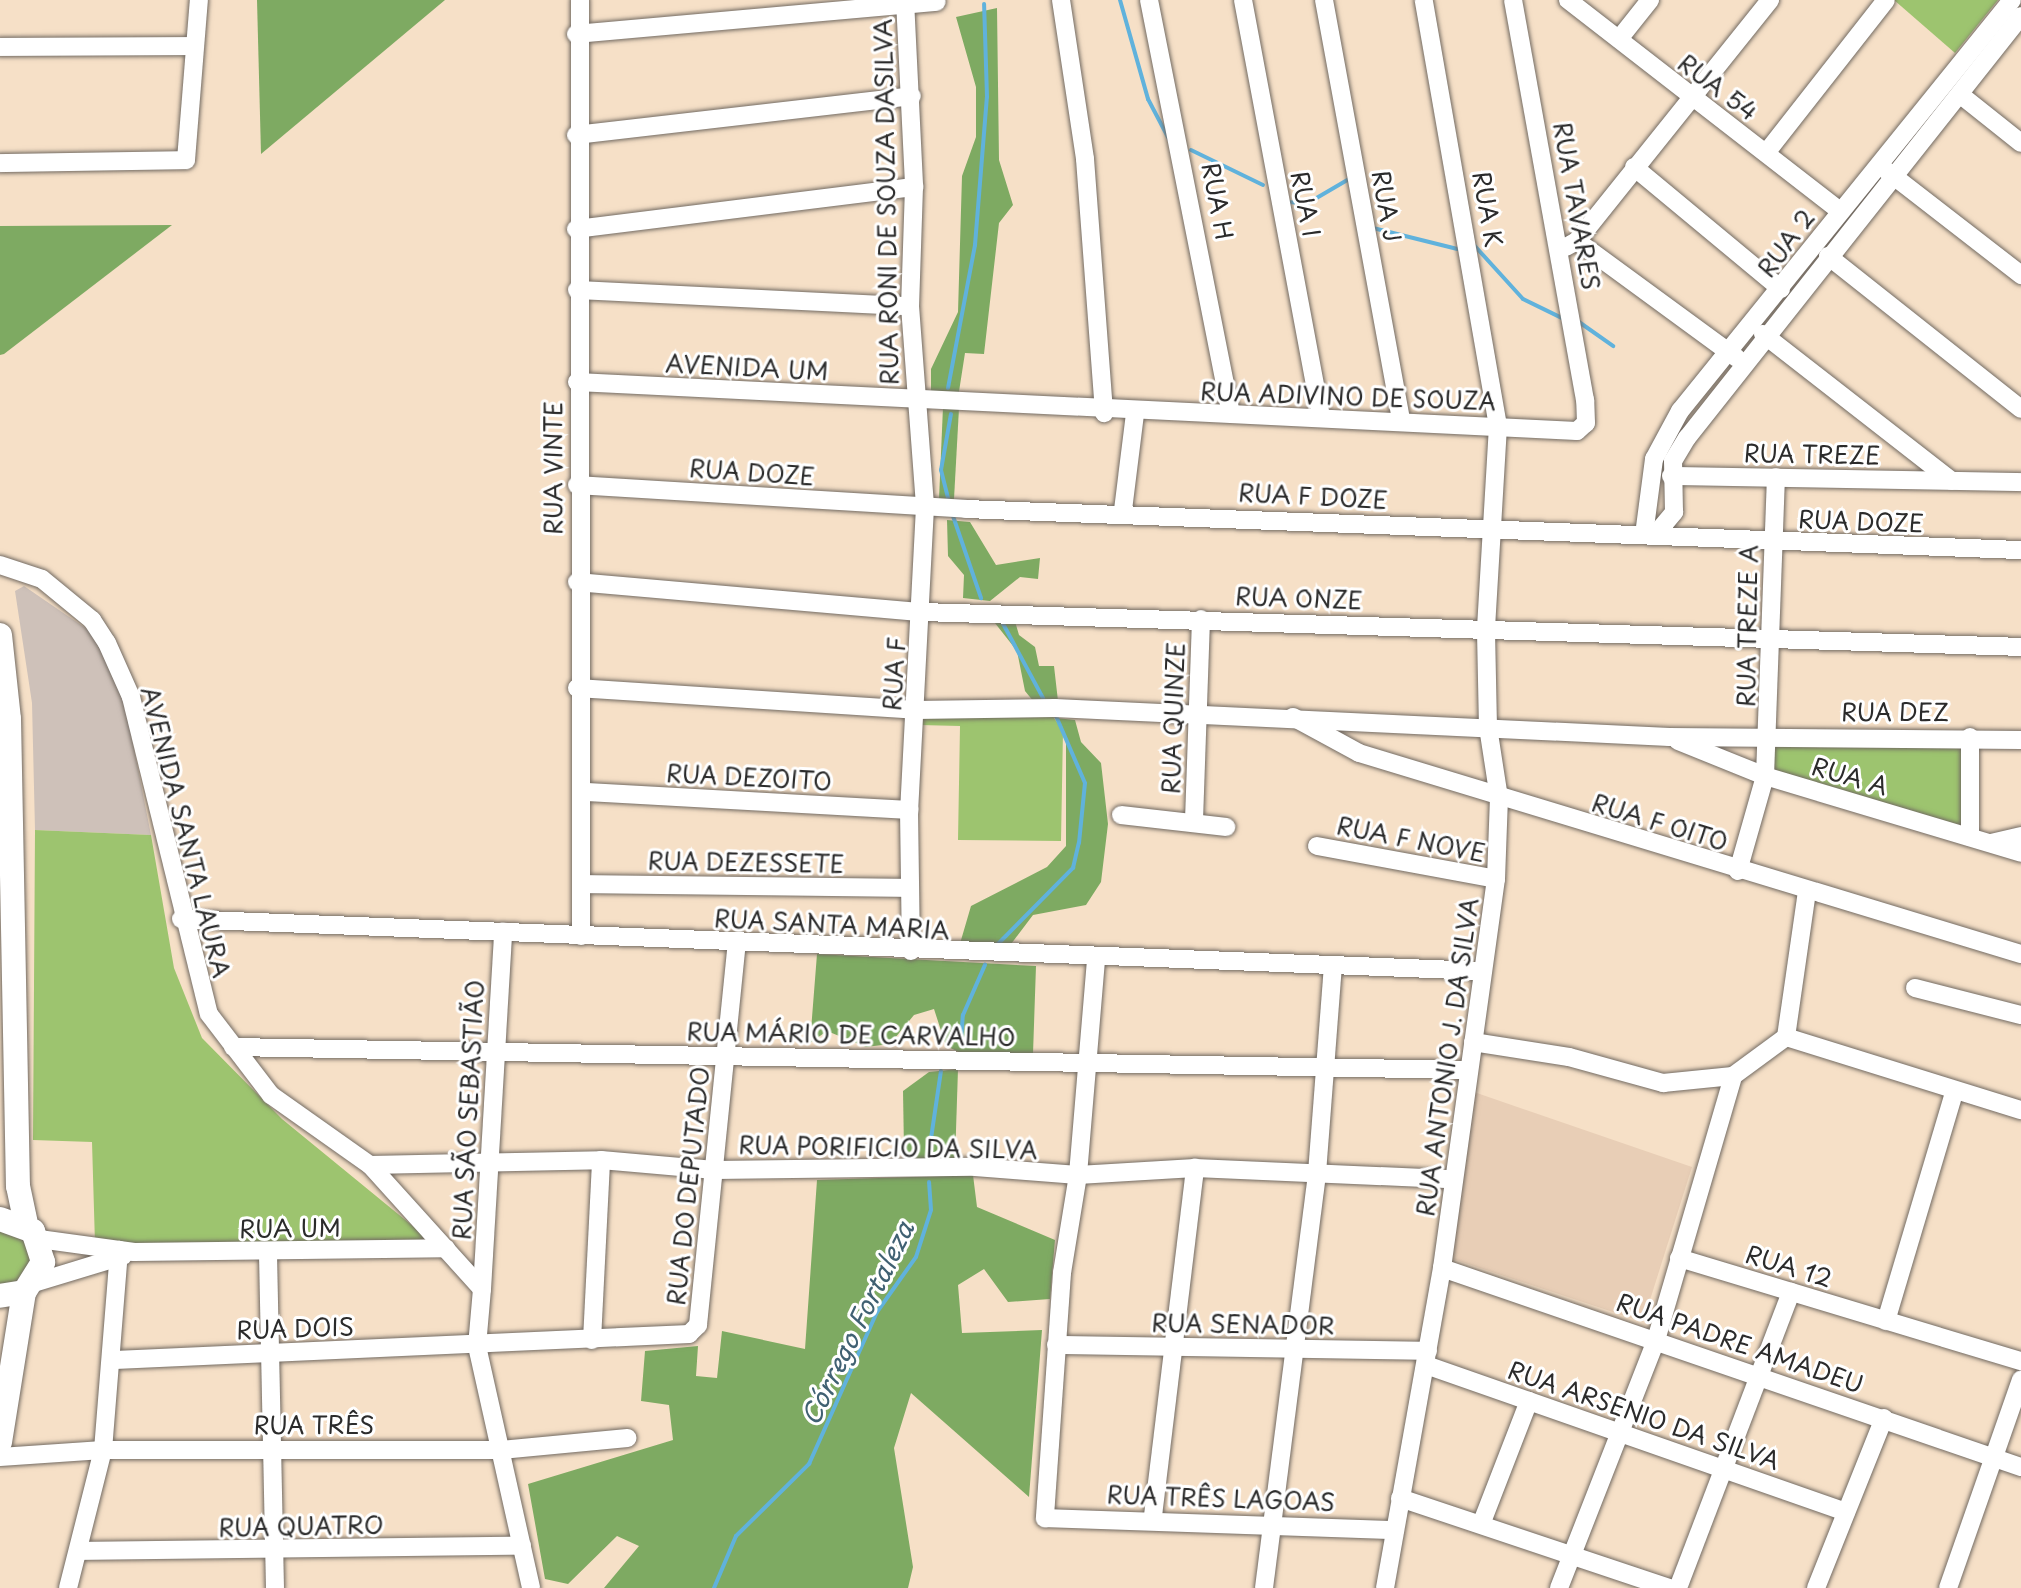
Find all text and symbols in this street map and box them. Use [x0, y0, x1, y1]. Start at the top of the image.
street label: RUA RONI DE SOUZA DASILVA [868, 18, 904, 386]
street label: RUA 54 [1672, 48, 1764, 126]
street label: RUA TAVARES [1548, 119, 1606, 293]
street label: RUA H [1196, 159, 1240, 243]
street label: RUA J [1366, 166, 1408, 246]
street label: RUA I [1285, 168, 1327, 240]
street label: RUA K [1467, 168, 1509, 250]
street label: RUA 2 [1751, 203, 1821, 283]
street label: AVENIDA UM [666, 348, 828, 386]
street label: RUA ADIVINO DE SOUZA [1198, 376, 1498, 416]
street label: RUA VINTE [539, 401, 567, 535]
street label: RUA TREZE [1742, 438, 1882, 470]
street label: RUA DOZE [686, 453, 818, 491]
street label: RUA F DOZE [1236, 478, 1390, 514]
street label: RUA DOZE [1795, 504, 1927, 538]
street label: RUA TREZE A [1731, 543, 1763, 709]
street label: RUA ONZE [1234, 581, 1364, 615]
street label: RUA F [877, 636, 911, 712]
street label: RUA QUINZE [1156, 640, 1190, 796]
street label: AVENIDA SANTA LAURA [136, 684, 236, 980]
street label: RUA DEZ [1839, 698, 1951, 726]
street label: RUA A [1808, 751, 1892, 801]
street label: RUA DEZOITO [664, 758, 834, 796]
street label: RUA F OITO [1588, 787, 1732, 857]
street label: RUA F NOVE [1334, 810, 1488, 868]
street label: RUA DEZESSETE [646, 846, 846, 878]
street label: RUA ANTONIO J. DA SILVA [1410, 893, 1484, 1221]
street label: RUA SANTA MARIA [712, 903, 952, 945]
street label: RUA SÃO SEBASTIÃO [447, 978, 489, 1242]
street label: RUA MÁRIO DE CARVALHO [684, 1017, 1018, 1051]
street label: RUA DO DEPUTADO [661, 1063, 715, 1309]
street label: RUA PORIFICIO DA SILVA [736, 1130, 1040, 1164]
street label: RUA UM [239, 1213, 341, 1243]
water label: Córrego Fortaleza [794, 1215, 920, 1431]
street label: RUA 12 [1742, 1239, 1836, 1293]
street label: RUA PADRE AMADEU [1610, 1286, 1870, 1400]
street label: RUA SENADOR [1150, 1308, 1336, 1340]
street label: RUA DOIS [234, 1311, 356, 1345]
street label: RUA ARSENIO DA SILVA [1502, 1354, 1786, 1476]
street label: RUA TRÊS [252, 1411, 376, 1439]
street label: RUA TRÊS LAGOAS [1103, 1480, 1339, 1516]
street label: RUA QUATRO [217, 1510, 385, 1542]

